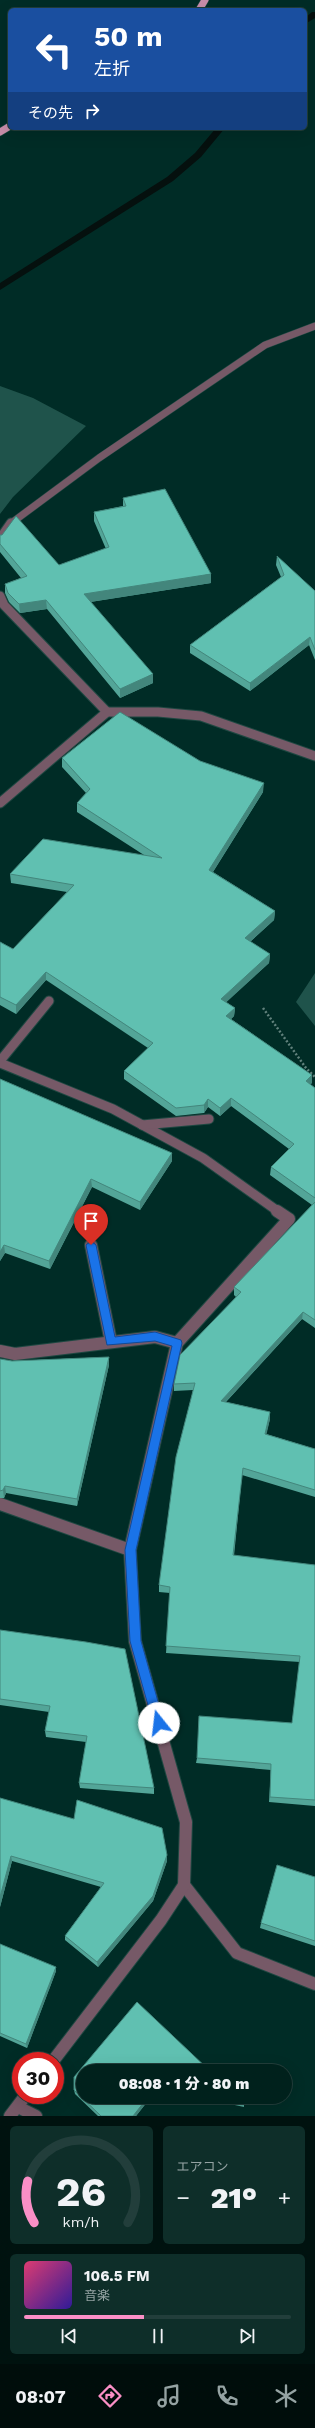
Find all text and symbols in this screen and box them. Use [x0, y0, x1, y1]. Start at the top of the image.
text: 50 m [94, 20, 163, 53]
icon: left [28, 24, 80, 76]
text: 左折 [94, 58, 130, 79]
icon: right [81, 100, 103, 122]
text: その先 [28, 104, 73, 122]
pin [74, 1204, 108, 1245]
icon: arrive [80, 1210, 102, 1232]
position arrow [138, 1702, 180, 1744]
speed limit sign: 30 [12, 2052, 64, 2104]
text: 08:08 · 1 分 · 80 m [119, 2075, 249, 2093]
text: エアコン [177, 2159, 229, 2174]
text: 26 [56, 2167, 106, 2216]
text: 21° [210, 2180, 257, 2215]
text: − [177, 2185, 190, 2210]
text: + [278, 2185, 291, 2210]
text: km/h [63, 2214, 100, 2230]
text: 106.5 FM [84, 2267, 150, 2285]
text: 音楽 [84, 2288, 110, 2303]
icon: previous [58, 2325, 80, 2347]
icon: pause [147, 2325, 169, 2347]
icon: next [236, 2325, 258, 2347]
icon: directions [96, 2382, 124, 2410]
icon: music [155, 2382, 183, 2410]
icon: phone [213, 2382, 241, 2410]
icon: climate [272, 2382, 300, 2410]
text: 08:07 [15, 2386, 66, 2407]

